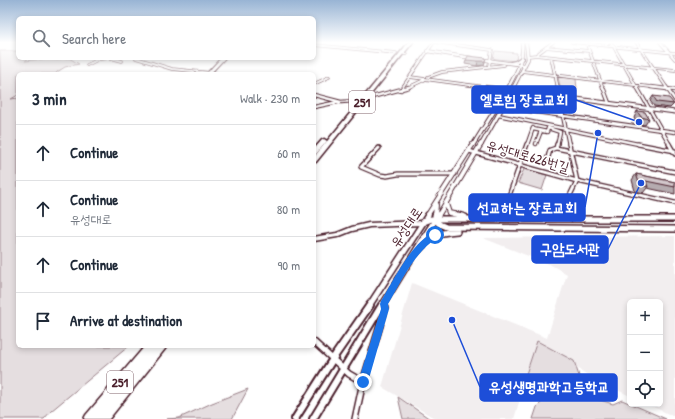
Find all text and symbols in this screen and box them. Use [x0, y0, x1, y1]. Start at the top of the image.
search box [16, 16, 316, 60]
icon: search [30, 27, 52, 49]
text: Search here [62, 28, 126, 49]
callout: 엘로힘 장로교회 [472, 86, 576, 113]
text: 3 min [32, 87, 67, 110]
text: Walk · 230 m [240, 89, 300, 107]
text: 엘로힘 장로교회 [480, 89, 568, 110]
road number: 251 [349, 91, 375, 113]
street label: 유성대로626번길 [485, 135, 572, 177]
icon: ahead [32, 142, 54, 164]
text: Continue [70, 142, 118, 163]
text: 60 m [277, 144, 300, 162]
text: Continue [70, 189, 118, 210]
callout: 선교하는 장로교회 [469, 194, 585, 221]
text: 선교하는 장로교회 [477, 197, 577, 218]
icon: ahead [32, 198, 54, 220]
text: 80 m [277, 200, 300, 218]
street label: 유성대로 [385, 203, 426, 251]
text: 유성대로 [70, 210, 112, 228]
route start [426, 226, 444, 244]
callout: 구암도서관 [532, 236, 608, 263]
text: 구암도서관 [540, 238, 600, 259]
icon: ahead [32, 254, 54, 276]
text: Continue [70, 254, 118, 275]
text: 90 m [278, 256, 300, 274]
map controls [627, 299, 663, 407]
button: + [627, 299, 663, 335]
icon: arrive [32, 310, 54, 332]
text: Arrive at destination [70, 310, 182, 331]
button: − [627, 335, 663, 371]
road number: 251 [107, 371, 133, 393]
button: locate [627, 371, 663, 407]
route end [354, 373, 372, 391]
callout: 유성생명과학고등학교 [480, 374, 617, 401]
text: 유성생명과학고등학교 [489, 376, 609, 397]

